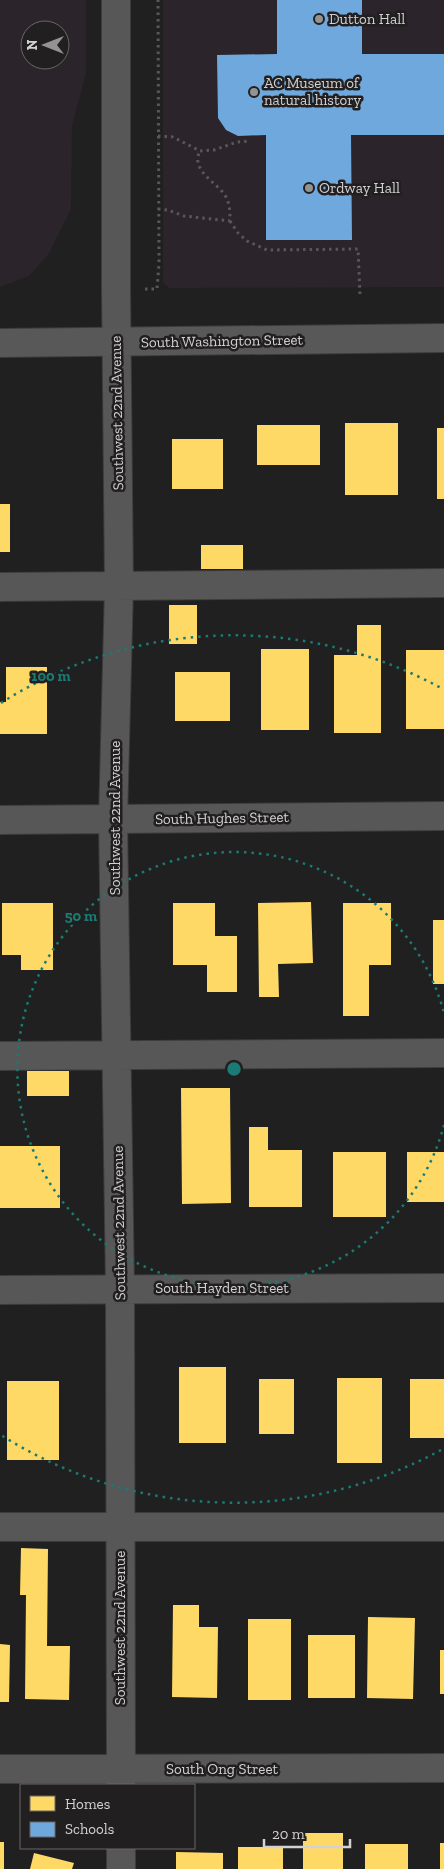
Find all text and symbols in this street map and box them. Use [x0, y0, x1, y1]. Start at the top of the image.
place label: Dutton Hall [329, 10, 405, 28]
marker: Dutton Hall [313, 13, 325, 25]
north arrow [20, 20, 70, 70]
text: N [24, 39, 41, 50]
place label: AC Museum of natural history [264, 74, 361, 109]
marker: AC Museum of natural history [248, 86, 260, 98]
place label: Ordway Hall [319, 179, 400, 197]
marker: Ordway Hall [303, 182, 315, 194]
street label: South Washington Street [141, 331, 304, 351]
street label: Southwest 22nd Avenue [107, 336, 127, 490]
text: 100 m [31, 667, 71, 685]
street label: Southwest 22nd Avenue [106, 741, 124, 895]
street label: South Hughes Street [155, 808, 290, 828]
text: 50 m [65, 907, 97, 925]
centre of rings [225, 1060, 243, 1078]
street label: Southwest 22nd Avenue [109, 1146, 129, 1300]
street label: South Hayden Street [155, 1279, 289, 1297]
street label: Southwest 22nd Avenue [111, 1551, 129, 1705]
street label: South Ong Street [166, 1760, 278, 1778]
legend [20, 1784, 195, 1849]
text: Homes [65, 1795, 110, 1813]
scale bar [264, 1816, 350, 1848]
text: Schools [65, 1820, 114, 1838]
text: 20 m [272, 1825, 305, 1843]

